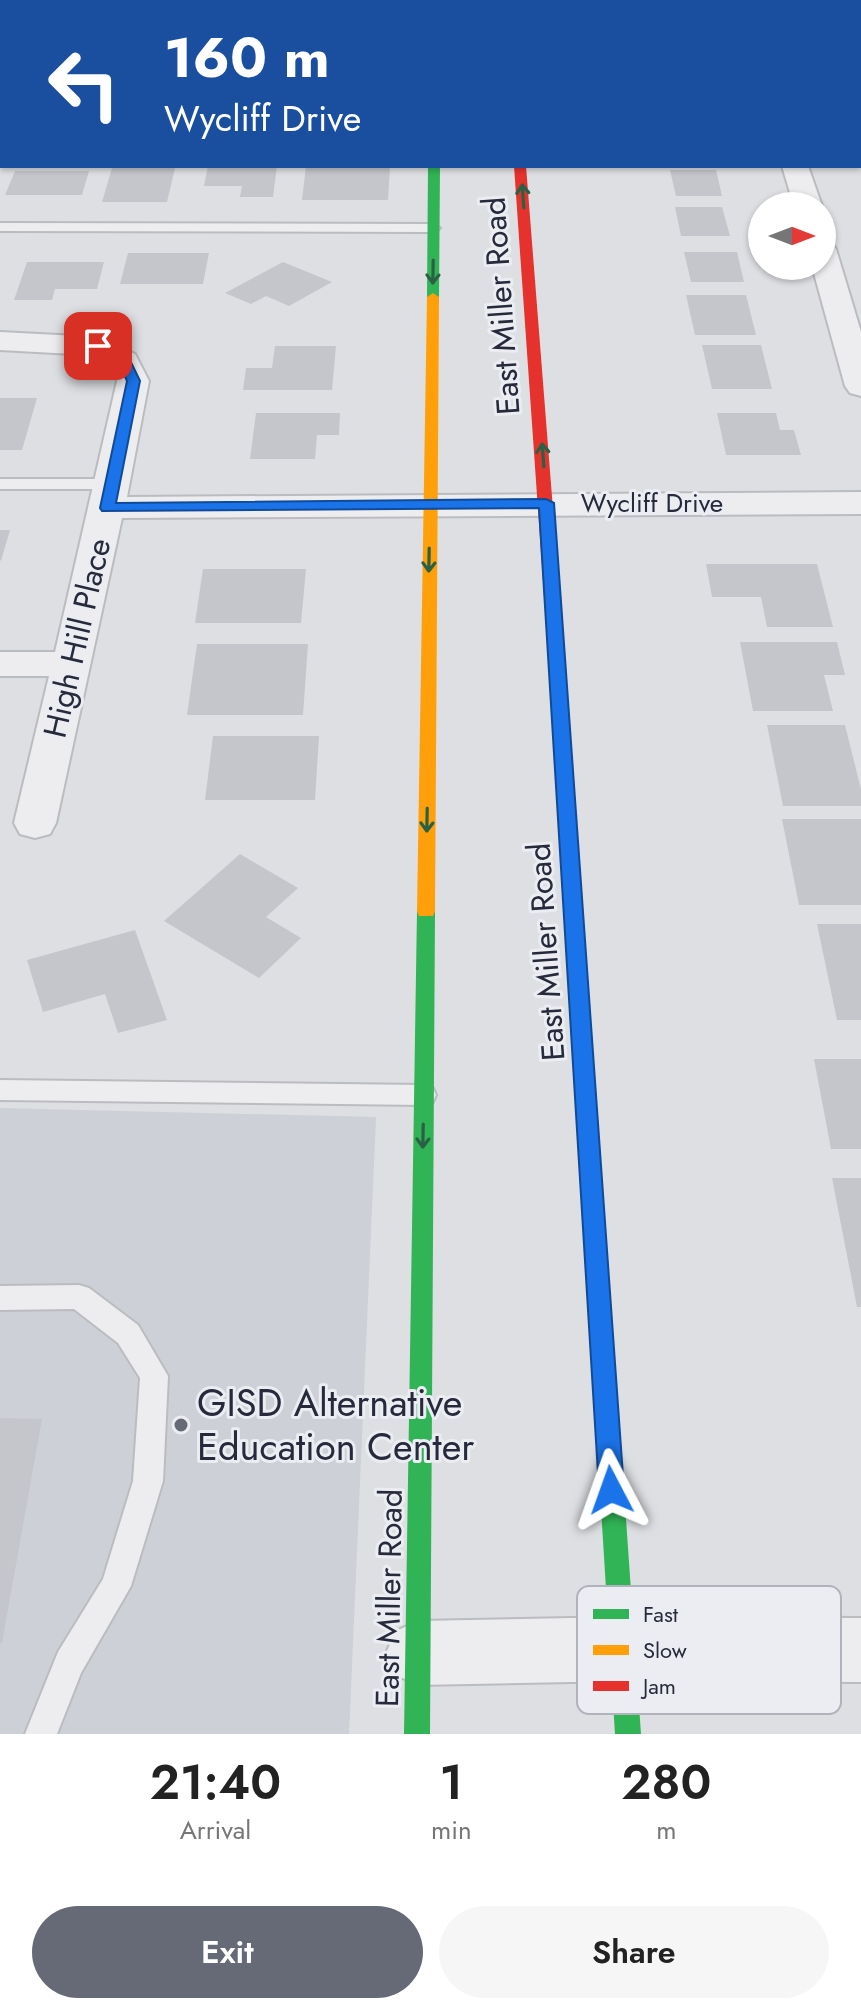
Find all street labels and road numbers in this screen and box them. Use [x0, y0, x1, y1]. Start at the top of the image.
street label: East Miller Road [470, 196, 532, 416]
street label: Wycliff Drive [581, 484, 723, 522]
street label: High Hill Place [32, 534, 122, 742]
street label: East Miller Road [515, 842, 577, 1062]
street label: East Miller Road [364, 1489, 414, 1707]

